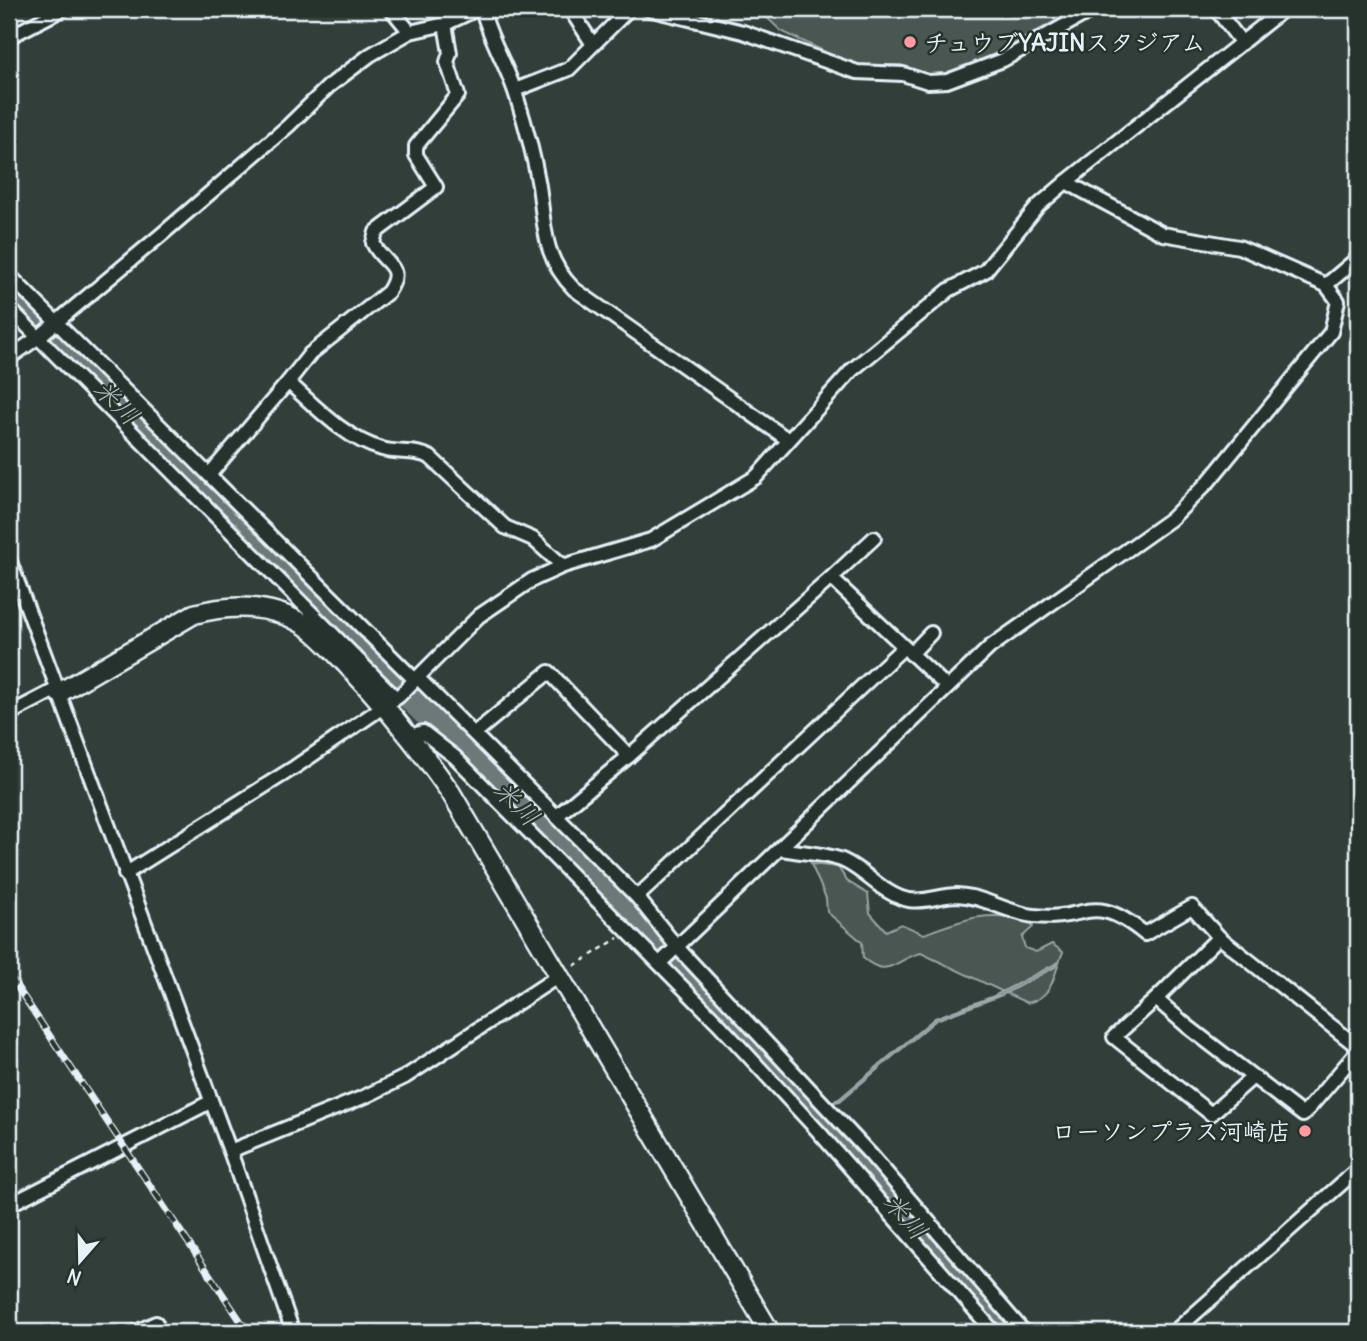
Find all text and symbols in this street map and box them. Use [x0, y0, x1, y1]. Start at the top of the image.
place label: チュウブYAJINスタジアム [924, 27, 1206, 57]
marker: チュウブYAJINスタジアム [902, 34, 918, 50]
water label: 米川 [87, 372, 147, 432]
water label: 米川 [487, 773, 547, 833]
place label: ローソンプラス河崎店 [1052, 1116, 1291, 1146]
marker: ローソンプラス河崎店 [1297, 1123, 1313, 1139]
water label: 米川 [876, 1186, 936, 1246]
north arrow [46, 1226, 116, 1296]
text: N [64, 1263, 84, 1290]

